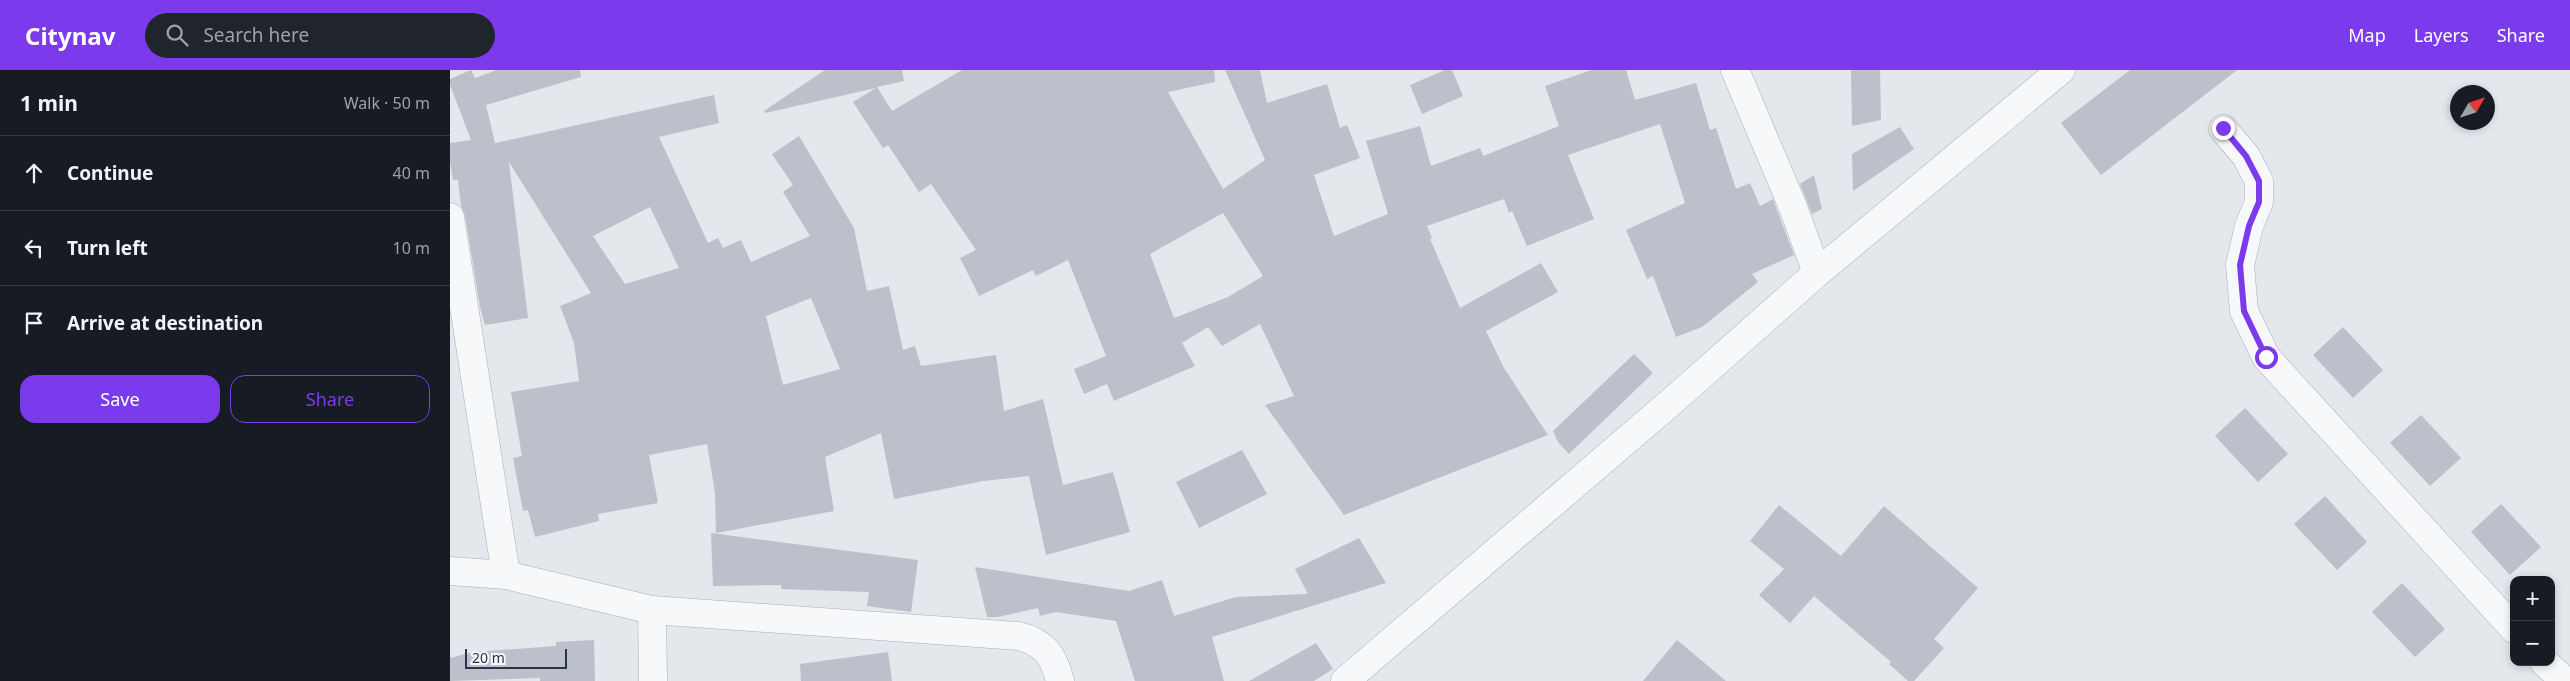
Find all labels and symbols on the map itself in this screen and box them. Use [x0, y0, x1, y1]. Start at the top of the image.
north arrow [2450, 85, 2495, 130]
route end [2212, 117, 2235, 140]
route start [2255, 346, 2278, 369]
scale bar [465, 646, 568, 669]

